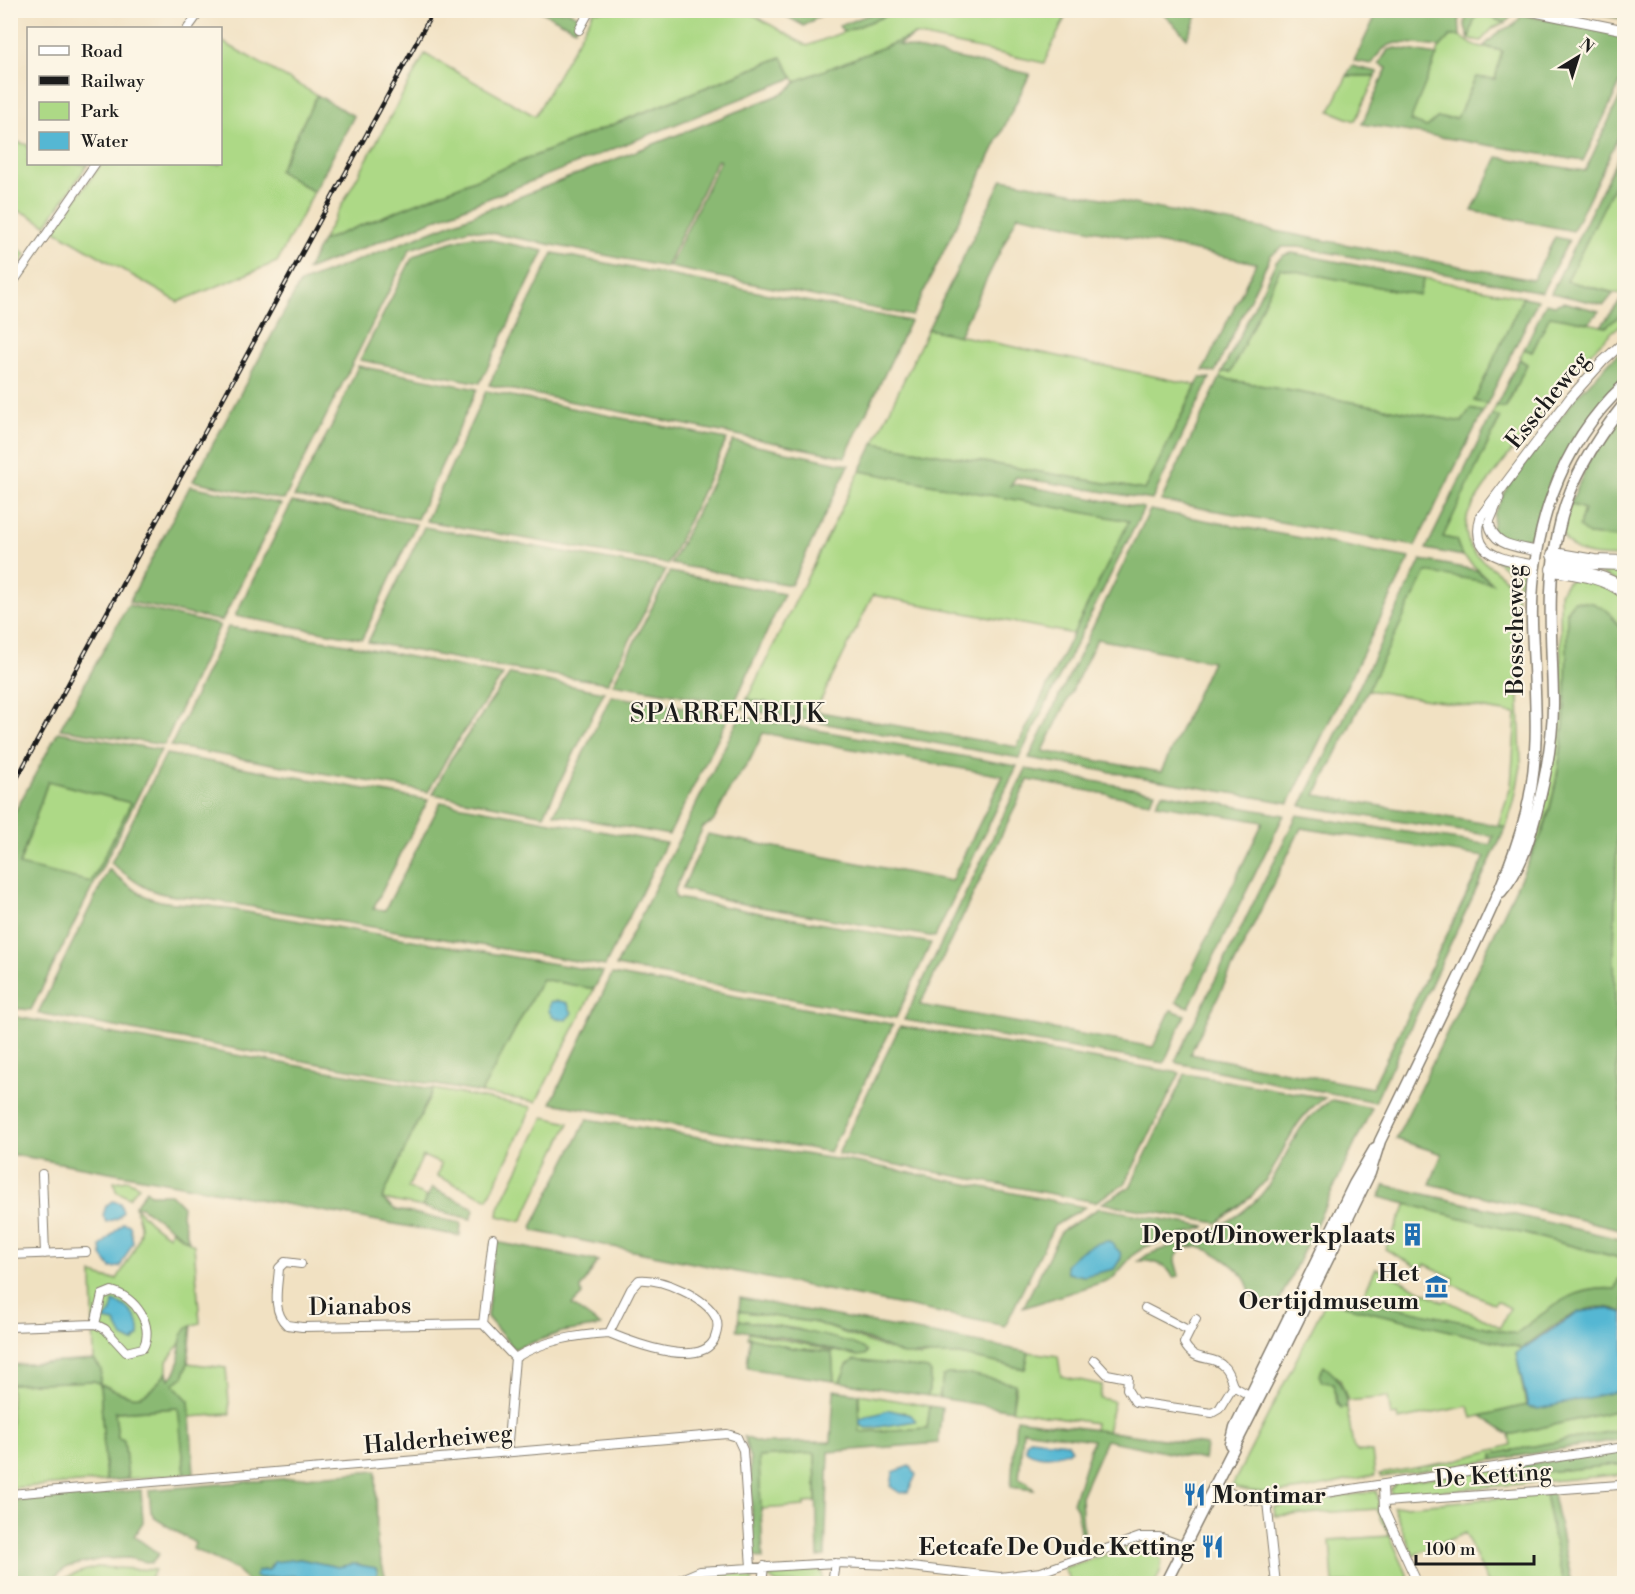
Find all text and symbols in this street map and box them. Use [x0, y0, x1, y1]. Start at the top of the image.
legend [27, 27, 222, 165]
north arrow [1548, 27, 1608, 87]
text: N [1575, 34, 1598, 58]
text: Road [81, 40, 124, 63]
text: Railway [81, 70, 145, 93]
text: Park [81, 100, 120, 123]
text: Water [80, 130, 129, 153]
street label: Esscheweg [1499, 345, 1597, 455]
street label: Bosscheweg [1501, 564, 1531, 696]
district label: SPARRENRIJK [630, 698, 827, 730]
place label: Depot/Dinowerkplaats [1142, 1221, 1395, 1251]
building icon: Depot/Dinowerkplaats [1400, 1222, 1426, 1248]
place label: Het Oertijdmuseum [1238, 1259, 1419, 1317]
museum icon: Het Oertijdmuseum [1424, 1274, 1450, 1300]
street label: Dianabos [308, 1291, 412, 1323]
street label: Halderheiweg [362, 1418, 514, 1461]
street label: De Ketting [1434, 1457, 1553, 1495]
place label: Montimar [1212, 1481, 1326, 1511]
restaurant icon: Montimar [1181, 1482, 1207, 1508]
scale bar [1416, 1528, 1534, 1566]
place label: Eetcafe De Oude Ketting [919, 1533, 1195, 1563]
restaurant icon: Eetcafe De Oude Ketting [1199, 1534, 1225, 1560]
text: 100 m [1425, 1538, 1476, 1561]

